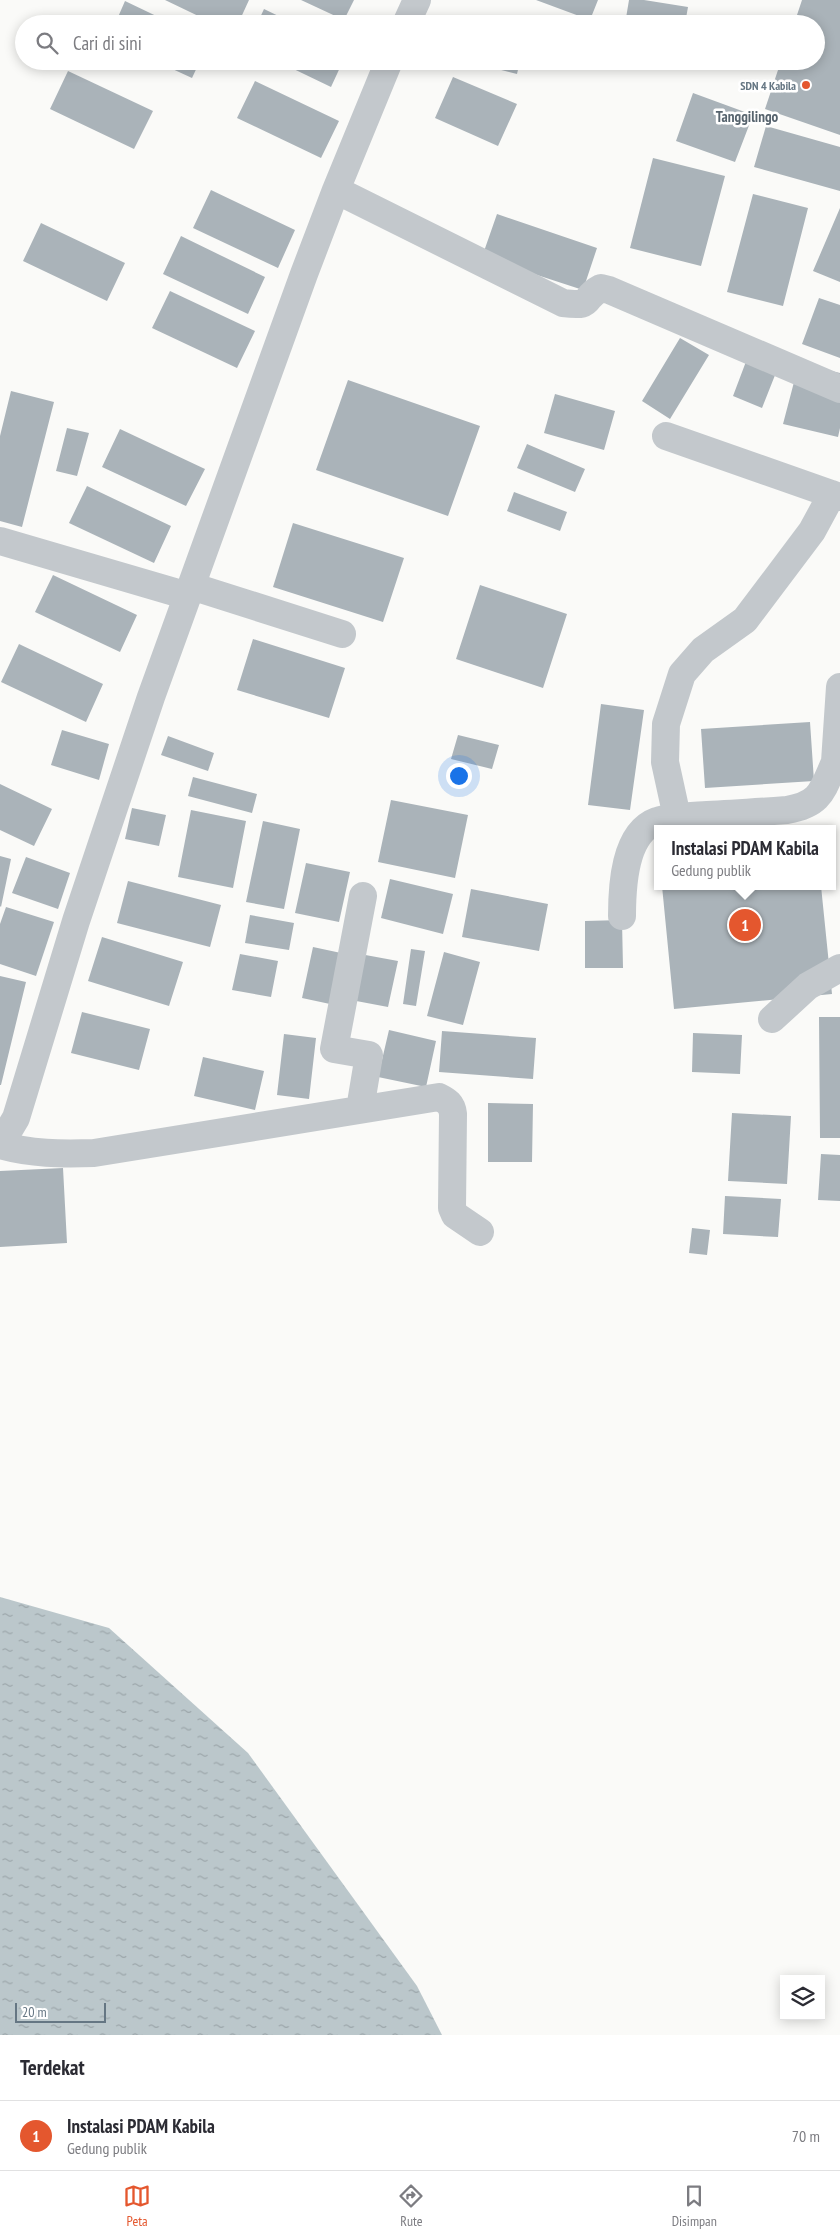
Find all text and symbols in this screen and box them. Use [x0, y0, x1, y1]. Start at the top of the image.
search box [15, 15, 825, 70]
icon: search [33, 29, 61, 57]
text: Cari di sini [73, 31, 142, 55]
place label: SDN 4 Kabila [740, 78, 796, 93]
marker: SDN 4 Kabila [800, 79, 812, 91]
district label: Tanggilingo [716, 107, 779, 126]
your location [446, 763, 472, 789]
popup [654, 825, 836, 890]
text: Instalasi PDAM Kabila [671, 836, 819, 860]
text: Gedung publik [671, 860, 751, 880]
pin: 1 [729, 906, 761, 944]
map controls [780, 1975, 825, 2020]
button: layers [780, 1975, 825, 2020]
scale bar [15, 2000, 106, 2023]
text: 20 m [22, 2003, 47, 2021]
text: Terdekat [20, 2054, 85, 2081]
text: Instalasi PDAM Kabila [67, 2114, 215, 2138]
text: 1 [32, 2126, 40, 2146]
text: 70 m [792, 2126, 820, 2146]
text: Gedung publik [67, 2138, 147, 2158]
tab: Peta [123, 2182, 151, 2230]
tab: Rute [397, 2182, 425, 2230]
tab: Disimpan [672, 2182, 717, 2230]

